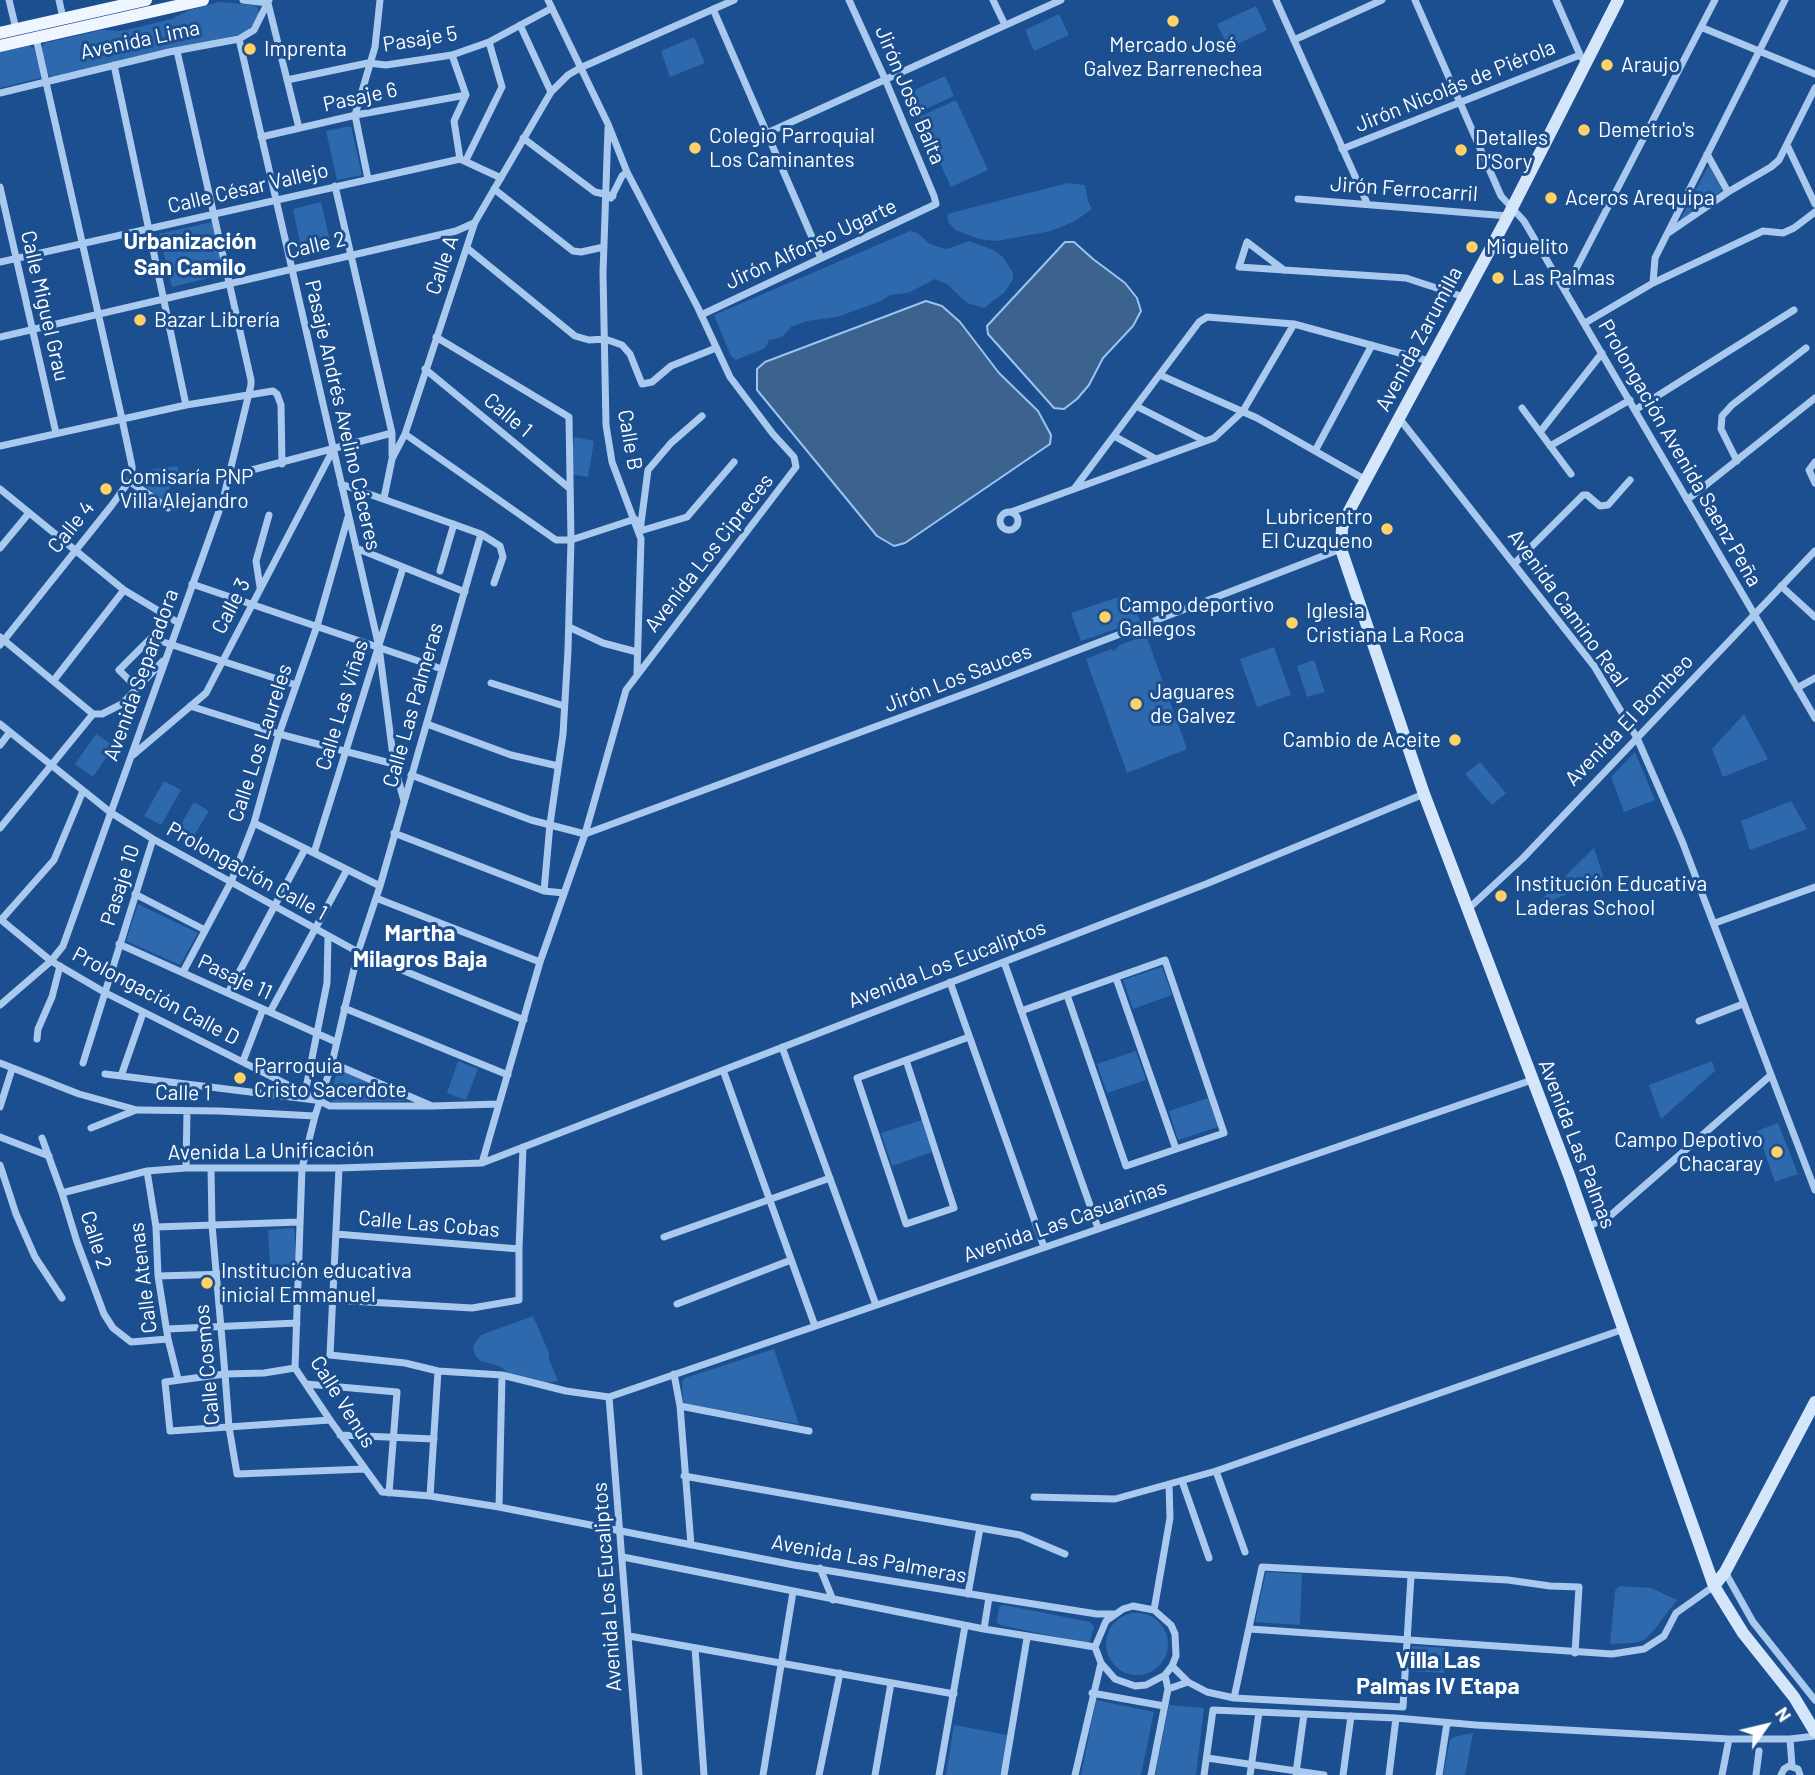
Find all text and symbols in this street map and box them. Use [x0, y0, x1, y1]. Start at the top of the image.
marker: Mercado José Galvez Barrenechea [1165, 13, 1181, 29]
street label: Avenida Lima [78, 15, 202, 65]
street label: Pasaje 5 [381, 21, 459, 57]
street label: Jirón José Balta [870, 22, 950, 168]
place label: Mercado José Galvez Barrenechea [1083, 32, 1263, 82]
street label: Jirón Nicolás de Piérola [1351, 34, 1559, 138]
place label: Imprenta [264, 36, 347, 62]
marker: Imprenta [242, 41, 258, 57]
place label: Araujo [1621, 52, 1680, 78]
marker: Araujo [1599, 57, 1615, 73]
street label: Pasaje 6 [321, 77, 399, 117]
place label: Demetrio's [1598, 117, 1695, 143]
marker: Demetrio's [1576, 122, 1592, 138]
place label: Colegio Parroquial Los Caminantes [709, 123, 875, 173]
place label: Detalles D'Sory [1475, 125, 1548, 175]
marker: Colegio Parroquial Los Caminantes [687, 140, 703, 156]
marker: Detalles D'Sory [1453, 142, 1469, 158]
street label: Calle César Vallejo [165, 157, 331, 219]
street label: Jirón Ferrocarril [1329, 171, 1479, 207]
place label: Aceros Arequipa [1565, 185, 1715, 211]
marker: Aceros Arequipa [1543, 190, 1559, 206]
street label: Jirón Alfonso Ugarte [721, 193, 901, 295]
street label: Calle 2 [284, 226, 348, 264]
district label: Urbanización San Camilo [123, 227, 257, 281]
street label: Calle Miguel Grau [15, 228, 75, 384]
street label: Calle A [420, 232, 464, 298]
place label: Miguelito [1486, 234, 1569, 260]
marker: Miguelito [1464, 239, 1480, 255]
street label: Avenida Zarumilla [1370, 262, 1468, 416]
place label: Las Palmas [1512, 265, 1615, 291]
marker: Las Palmas [1490, 270, 1506, 286]
street label: Pasaje Andrés Avelino Cáceres [300, 277, 386, 553]
place label: Bazar Librería [154, 307, 280, 333]
marker: Bazar Librería [132, 312, 148, 328]
street label: Prolongación Avenida Saenz Peña [1593, 315, 1767, 591]
street label: Calle 1 [479, 387, 537, 443]
street label: Calle B [612, 408, 648, 472]
place label: Comisaría PNP Villa Alejandro [120, 464, 254, 514]
street label: Avenida Los Cipreces [639, 469, 779, 637]
marker: Comisaría PNP Villa Alejandro [98, 481, 114, 497]
street label: Calle 4 [42, 496, 100, 558]
place label: Lubricentro El Cuzqueno [1261, 504, 1373, 554]
marker: Lubricentro El Cuzqueno [1379, 521, 1395, 537]
street label: Avenida Camino Real [1502, 524, 1634, 692]
street label: Calle 3 [206, 574, 256, 638]
street label: Avenida Separadora [98, 585, 184, 765]
place label: Campo deportivo Gallegos [1119, 592, 1274, 642]
place label: Iglesia Cristiana La Roca [1306, 598, 1465, 648]
marker: Campo deportivo Gallegos [1097, 609, 1113, 625]
marker: Iglesia Cristiana La Roca [1284, 615, 1300, 631]
street label: Calle Las Palmeras [377, 620, 449, 790]
street label: Calle Las Viñas [310, 637, 374, 773]
street label: Jirón Los Sauces [881, 638, 1035, 718]
street label: Avenida El Bombeo [1560, 649, 1698, 791]
street label: Calle Los Laureles [223, 661, 297, 825]
place label: Jaguares de Galvez [1150, 679, 1235, 729]
marker: Jaguares de Galvez [1128, 696, 1144, 712]
place label: Cambio de Aceite [1283, 727, 1441, 753]
marker: Cambio de Aceite [1447, 732, 1463, 748]
street label: Prolongación Calle 1 [162, 816, 332, 926]
street label: Pasaje 10 [95, 841, 145, 929]
place label: Institución Educativa Laderas School [1515, 871, 1707, 921]
marker: Institución Educativa Laderas School [1493, 888, 1509, 904]
street label: Avenida Los Eucaliptos [844, 915, 1050, 1013]
district label: Martha Milagros Baja [353, 919, 487, 973]
street label: Prolongación Calle D [68, 941, 244, 1051]
street label: Pasaje 11 [194, 949, 276, 1005]
place label: Parroquia Cristo Sacerdote [254, 1053, 407, 1103]
street label: Avenida Las Palmas [1533, 1056, 1621, 1232]
marker: Parroquia Cristo Sacerdote [232, 1070, 248, 1086]
street label: Calle 1 [155, 1080, 211, 1106]
place label: Campo Depotivo Chacaray [1614, 1127, 1763, 1177]
street label: Avenida La Unificación [168, 1137, 374, 1165]
marker: Campo Depotivo Chacaray [1769, 1144, 1785, 1160]
street label: Avenida Las Casuarinas [960, 1174, 1170, 1268]
street label: Calle Las Cobas [357, 1205, 501, 1243]
street label: Calle 2 [75, 1208, 117, 1272]
street label: Calle Atenas [124, 1221, 162, 1335]
place label: Institución educativa inicial Emmanuel [221, 1258, 412, 1308]
marker: Institución educativa inicial Emmanuel [199, 1275, 215, 1291]
street label: Calle Cosmos [189, 1303, 225, 1427]
street label: Calle Venus [305, 1351, 381, 1453]
street label: Avenida Los Eucaliptos [587, 1481, 627, 1693]
street label: Avenida Las Palmeras [769, 1529, 969, 1589]
district label: Villa Las Palmas IV Etapa [1356, 1646, 1520, 1700]
north arrow [1731, 1691, 1801, 1761]
text: N [1771, 1702, 1797, 1726]

